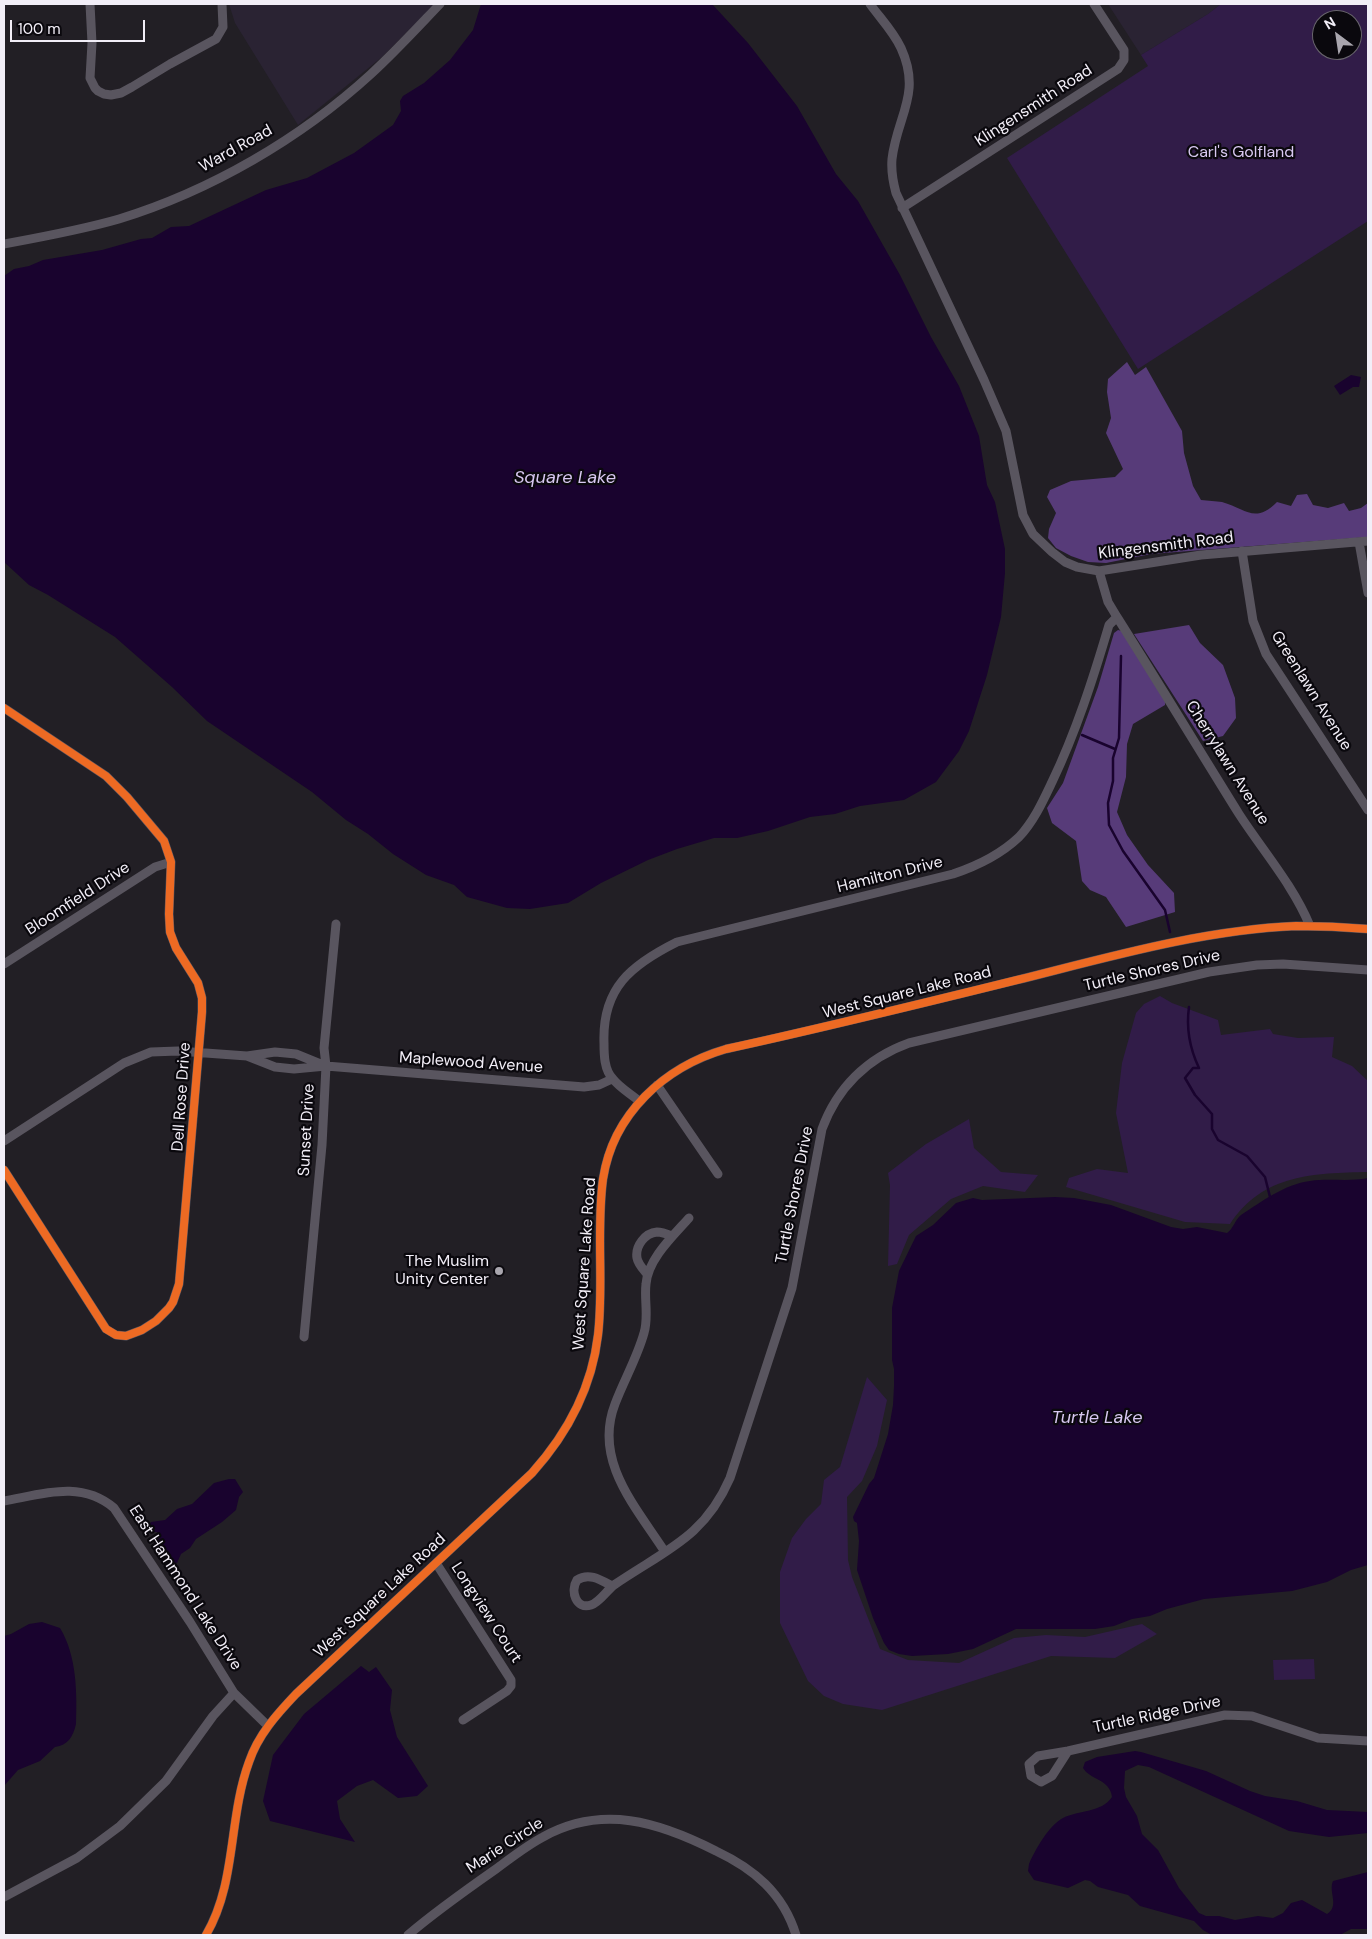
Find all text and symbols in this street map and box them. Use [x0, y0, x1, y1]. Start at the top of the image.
scale bar [12, 10, 148, 42]
north arrow [1312, 10, 1362, 60]
text: N [1321, 13, 1339, 33]
text: 100 m [18, 19, 61, 39]
street label: Klingensmith Road [972, 61, 1096, 151]
street label: Ward Road [196, 121, 276, 177]
park label: Carl's Golfland [1188, 143, 1294, 163]
water label: Square Lake [514, 467, 616, 489]
street label: Klingensmith Road [1097, 528, 1235, 564]
street label: Greenlawn Avenue [1266, 628, 1356, 754]
street label: Cherrylawn Avenue [1181, 697, 1273, 829]
street label: Hamilton Drive [835, 853, 945, 897]
street label: Bloomfield Drive [22, 858, 134, 940]
street label: Turtle Shores Drive [1082, 946, 1222, 996]
street label: West Square Lake Road [821, 963, 993, 1023]
street label: Dell Rose Drive [169, 1042, 195, 1152]
street label: Maplewood Avenue [398, 1048, 544, 1078]
street label: Sunset Drive [295, 1083, 319, 1177]
street label: Turtle Shores Drive [772, 1125, 818, 1265]
street label: West Square Lake Road [569, 1177, 601, 1351]
place label: The Muslim Unity Center [395, 1252, 489, 1290]
marker: The Muslim Unity Center [493, 1265, 505, 1277]
water label: Turtle Lake [1051, 1407, 1143, 1429]
street label: East Hammond Lake Drive [124, 1502, 246, 1674]
street label: West Square Lake Road [310, 1530, 450, 1662]
street label: Longview Court [446, 1559, 526, 1667]
street label: Turtle Ridge Drive [1092, 1692, 1222, 1738]
street label: Marie Circle [463, 1814, 547, 1878]

